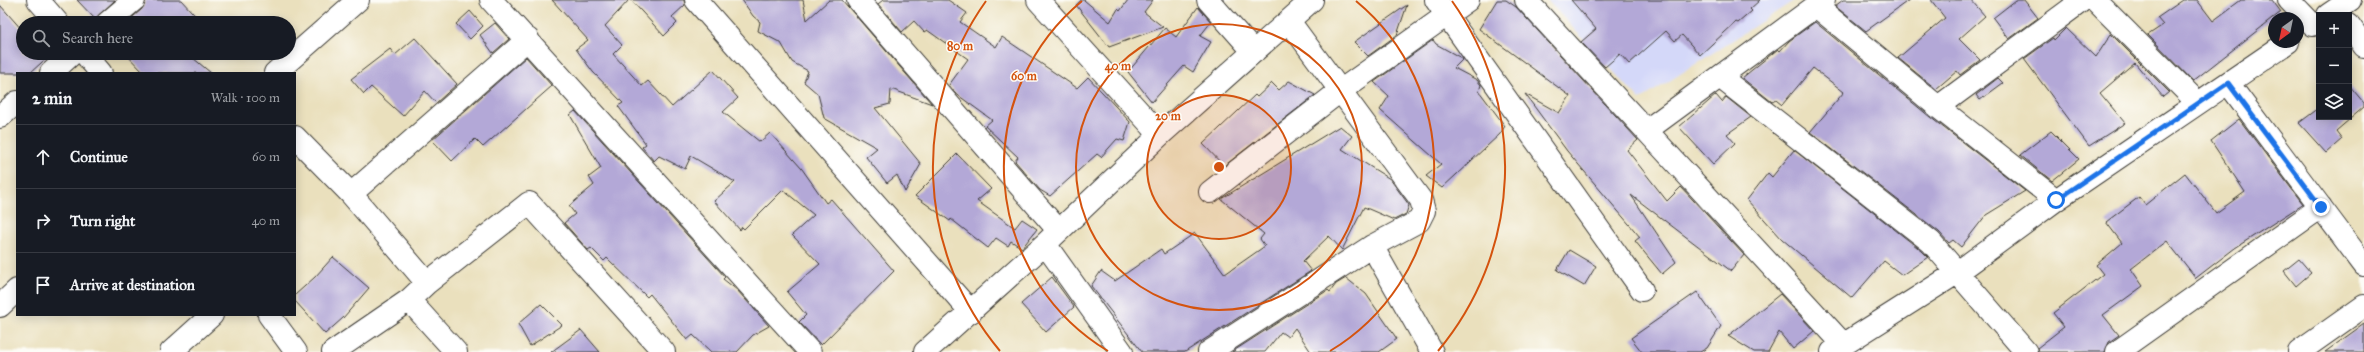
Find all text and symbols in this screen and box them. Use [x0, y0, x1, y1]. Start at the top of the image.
north arrow [2268, 12, 2304, 48]
map controls [2316, 12, 2352, 120]
button: + [2316, 12, 2352, 48]
search box [16, 16, 296, 60]
icon: search [30, 27, 52, 49]
text: Search here [62, 29, 133, 47]
text: 80 m [947, 39, 974, 53]
button: − [2316, 48, 2352, 84]
text: 40 m [1105, 59, 1132, 74]
text: 60 m [1011, 69, 1038, 83]
button: layers [2316, 84, 2352, 120]
text: 2 min [32, 88, 72, 109]
text: Walk · 100 m [211, 90, 280, 106]
text: 20 m [1155, 109, 1182, 123]
icon: ahead [32, 146, 54, 168]
text: Continue [70, 148, 128, 166]
text: 60 m [252, 149, 280, 165]
centre of rings [1212, 160, 1226, 174]
route start [2047, 191, 2065, 209]
route end [2312, 198, 2330, 216]
icon: right [32, 210, 54, 232]
text: Turn right [70, 212, 135, 230]
text: 40 m [251, 213, 280, 229]
icon: arrive [32, 274, 54, 296]
text: Arrive at destination [70, 276, 195, 294]

